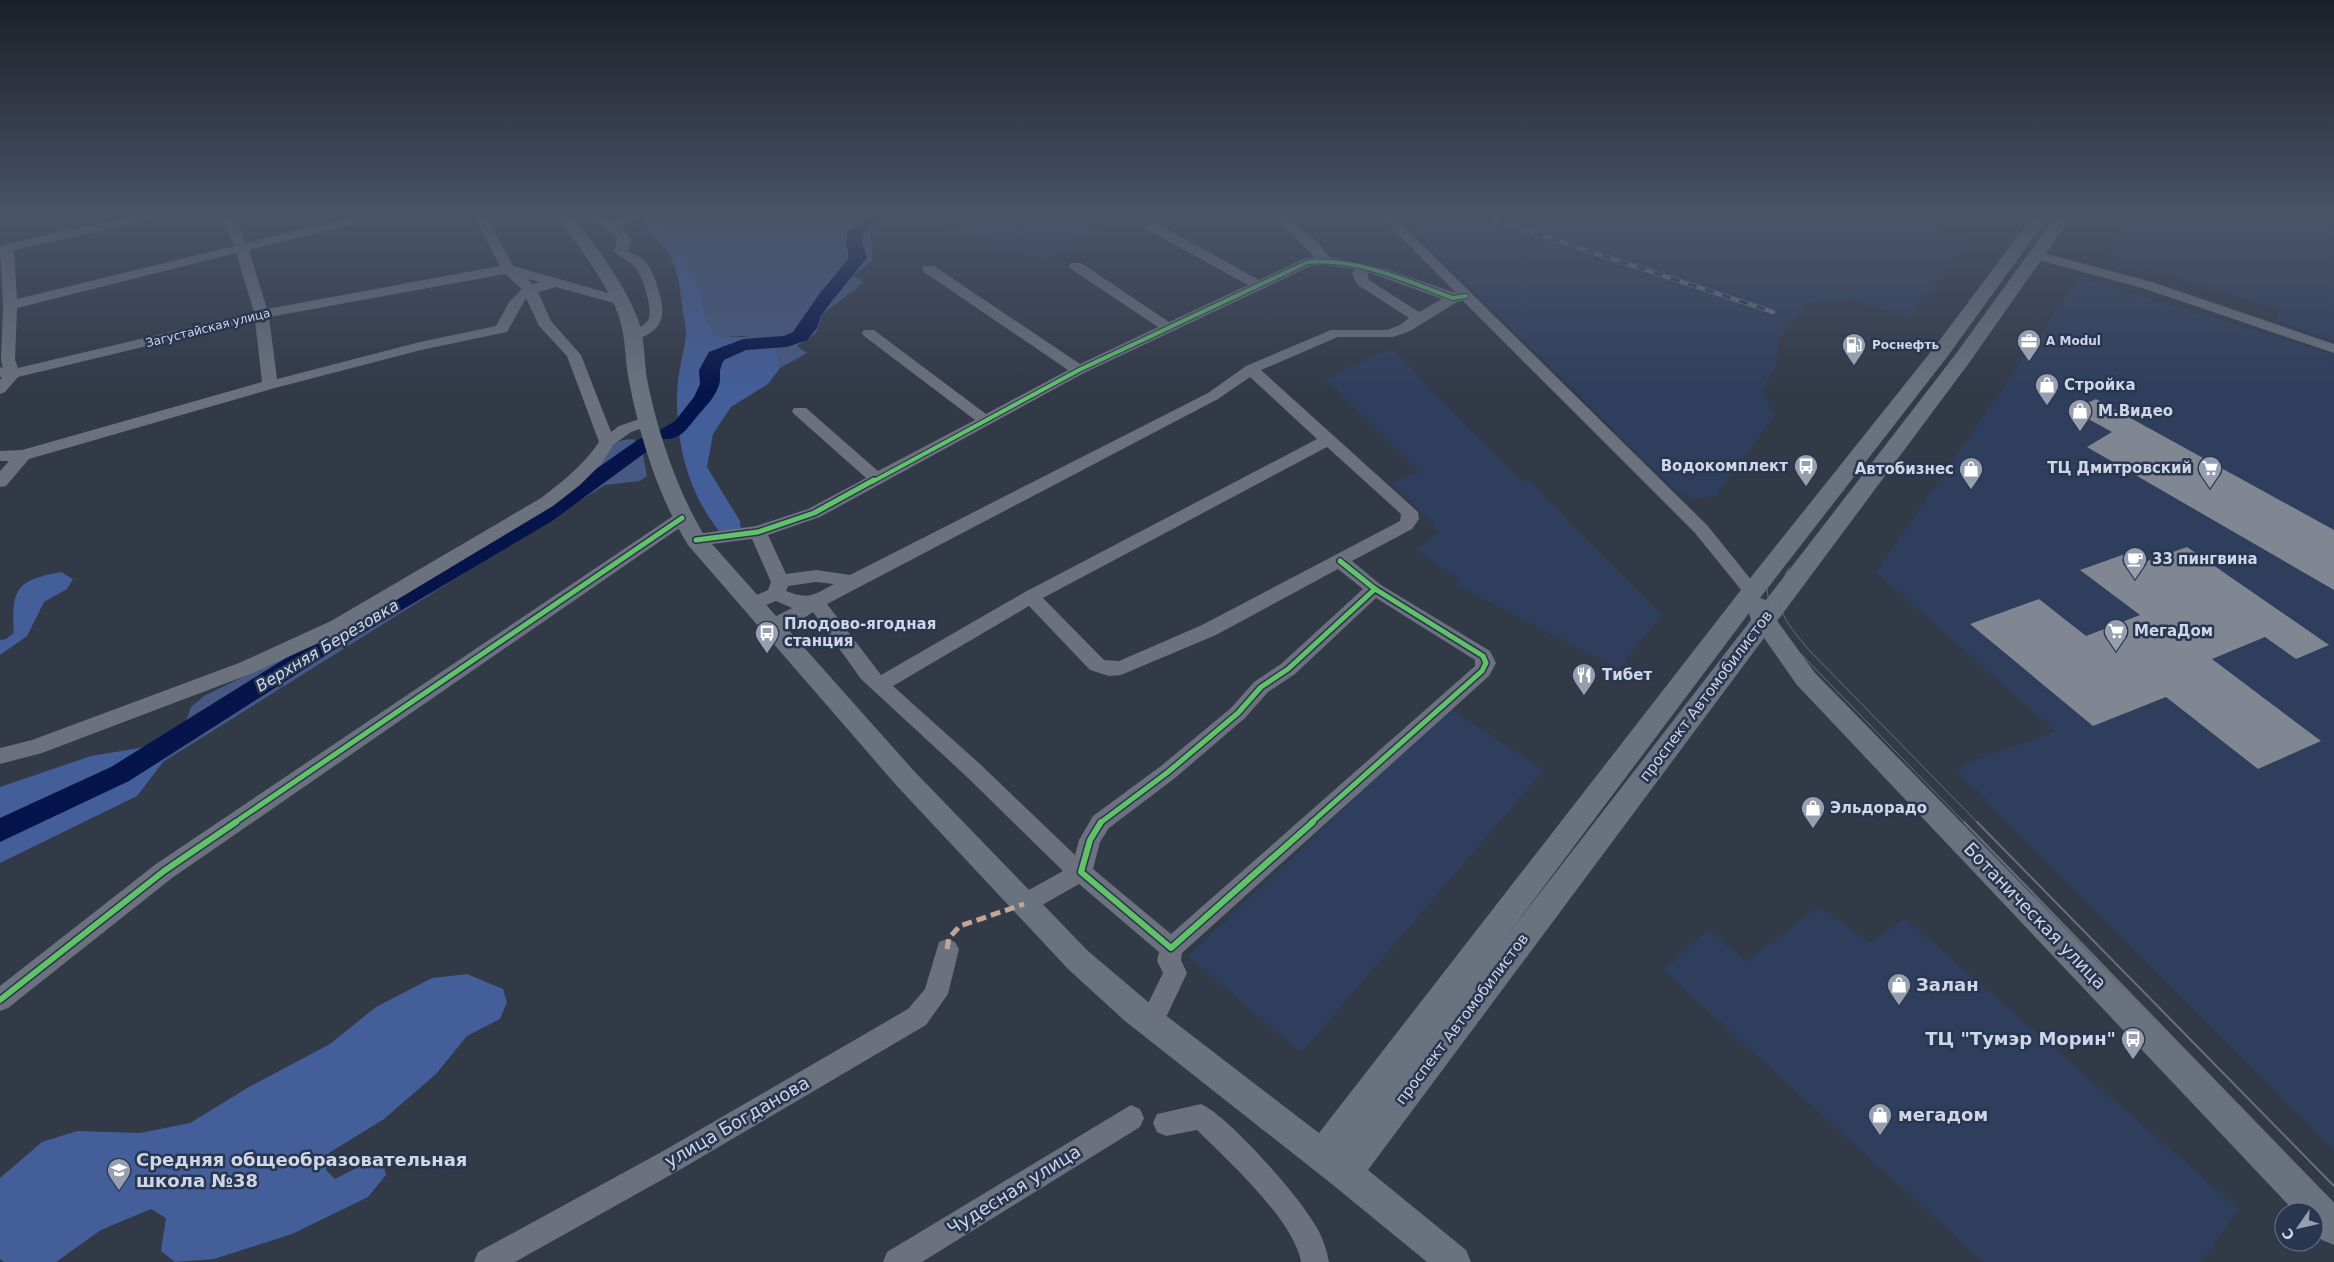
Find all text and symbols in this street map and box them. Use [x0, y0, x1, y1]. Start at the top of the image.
street label: Загустайская улица [144, 306, 272, 350]
office icon: A Modul [2016, 328, 2042, 362]
fuel station icon: Роснефть [1841, 332, 1867, 366]
place label: A Modul [2046, 334, 2101, 348]
place label: Роснефть [1872, 338, 1939, 352]
shop icon: Стройка [2034, 372, 2060, 406]
place label: Стройка [2064, 376, 2136, 394]
shop icon: М.Видео [2067, 398, 2093, 432]
place label: М.Видео [2098, 402, 2173, 420]
bus stop icon: Водокомплект [1793, 453, 1819, 487]
supermarket icon: ТЦ Дмитровский [2197, 455, 2223, 489]
shop icon: Автобизнес [1958, 456, 1984, 490]
place label: Водокомплект [1661, 457, 1788, 475]
place label: ТЦ Дмитровский [2047, 459, 2192, 477]
place label: Автобизнес [1855, 460, 1954, 478]
cafe icon: 33 пингвина [2122, 546, 2148, 580]
place label: 33 пингвина [2152, 550, 2258, 568]
water label: Верхняя Березовка [252, 595, 402, 696]
street label: проспект Автомобилистов [1636, 607, 1776, 785]
place label: Плодово-ягодная станция [784, 615, 936, 650]
supermarket icon: МегаДом [2103, 618, 2129, 652]
bus stop icon: Плодово-ягодная станция [754, 620, 780, 654]
place label: МегаДом [2134, 622, 2213, 640]
restaurant icon: Тибет [1571, 662, 1597, 696]
place label: Тибет [1602, 666, 1652, 684]
shop icon: Эльдорадо [1800, 795, 1826, 829]
place label: Эльдорадо [1830, 799, 1927, 817]
street label: Ботаническая улица [1960, 838, 2111, 993]
street label: проспект Автомобилистов [1392, 930, 1532, 1108]
shop icon: Залан [1886, 972, 1912, 1006]
place label: Залан [1916, 974, 1979, 995]
bus stop icon: ТЦ "Тумэр Морин" [2120, 1026, 2146, 1060]
place label: ТЦ "Тумэр Морин" [1925, 1028, 2116, 1049]
street label: улица Богданова [661, 1072, 813, 1172]
shop icon: мегадом [1867, 1102, 1893, 1136]
place label: мегадом [1898, 1104, 1988, 1125]
street label: Чудесная улица [943, 1140, 1084, 1239]
place label: Средняя общеобразовательная школа №38 [136, 1149, 467, 1191]
school or university icon: Средняя общеобразовательная школа №38 [106, 1157, 132, 1191]
north arrow [2274, 1202, 2324, 1252]
text: С [2279, 1226, 2298, 1243]

